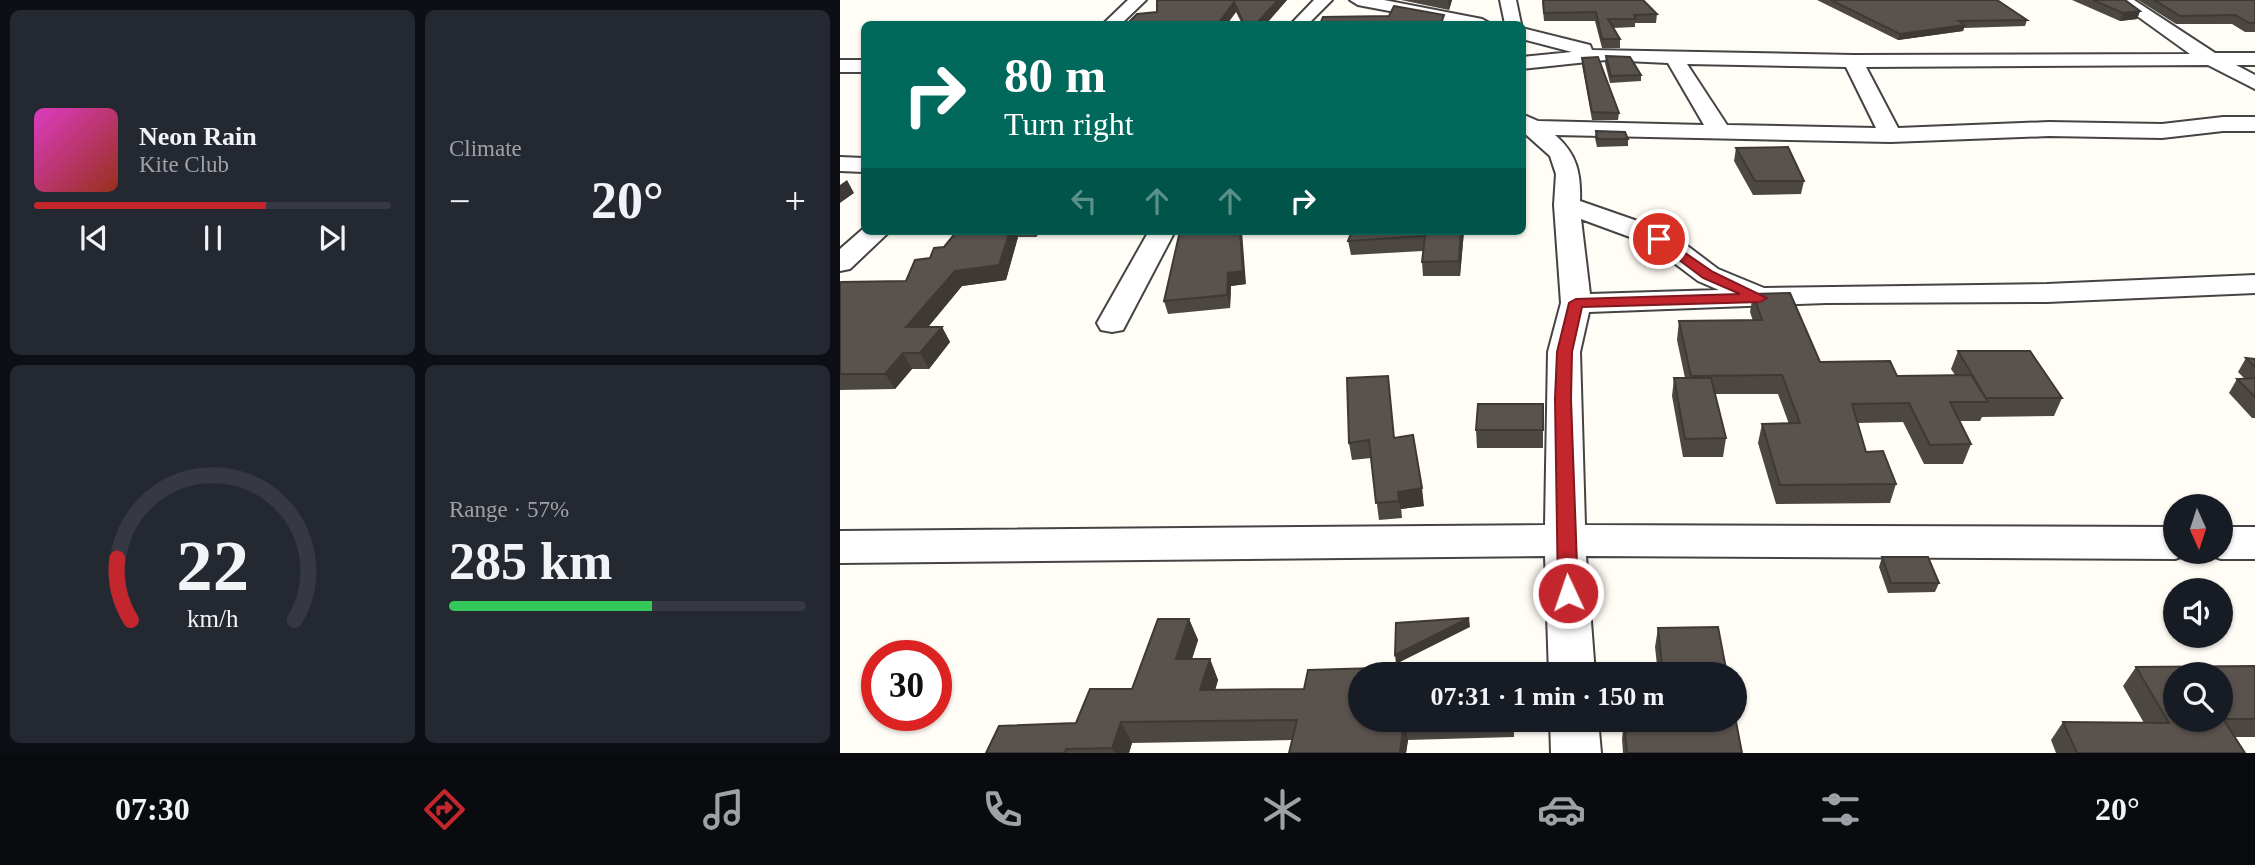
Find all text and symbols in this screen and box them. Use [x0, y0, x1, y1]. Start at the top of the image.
text: 80 m [1004, 48, 1106, 103]
icon: right [889, 49, 980, 140]
text: Turn right [1004, 106, 1134, 142]
text: Neon Rain [139, 122, 257, 151]
text: Climate [449, 136, 522, 161]
text: Kite Club [139, 152, 229, 177]
text: 20° [591, 172, 664, 229]
text: − [449, 180, 470, 222]
text: + [785, 180, 806, 222]
icon: left [1065, 182, 1103, 220]
icon: ahead [1138, 182, 1176, 220]
icon: ahead [1211, 182, 1249, 220]
icon: right [1284, 182, 1322, 220]
pin [1629, 209, 1689, 269]
icon: previous [75, 219, 113, 257]
icon: pause [194, 219, 232, 257]
icon: next [313, 219, 351, 257]
icon: arrive [1640, 220, 1678, 258]
north arrow [2163, 494, 2233, 564]
map controls [2163, 494, 2233, 732]
text: Range · 57% [449, 497, 569, 522]
text: 22 [176, 525, 249, 606]
text: 285 km [449, 533, 612, 590]
position arrow [1531, 556, 1605, 630]
button: sound [2163, 578, 2233, 648]
text: km/h [187, 605, 239, 632]
speed limit sign: 30 [861, 640, 952, 731]
button: search [2163, 662, 2233, 732]
text: 07:31 · 1 min · 150 m [1431, 682, 1665, 711]
icon: directions [420, 785, 469, 834]
icon: music [699, 785, 748, 834]
icon: phone [978, 785, 1027, 834]
icon: climate [1258, 785, 1307, 834]
icon: car [1537, 785, 1586, 834]
icon: filters [1816, 785, 1865, 834]
text: 07:30 [115, 791, 190, 827]
text: 20° [2095, 791, 2140, 827]

